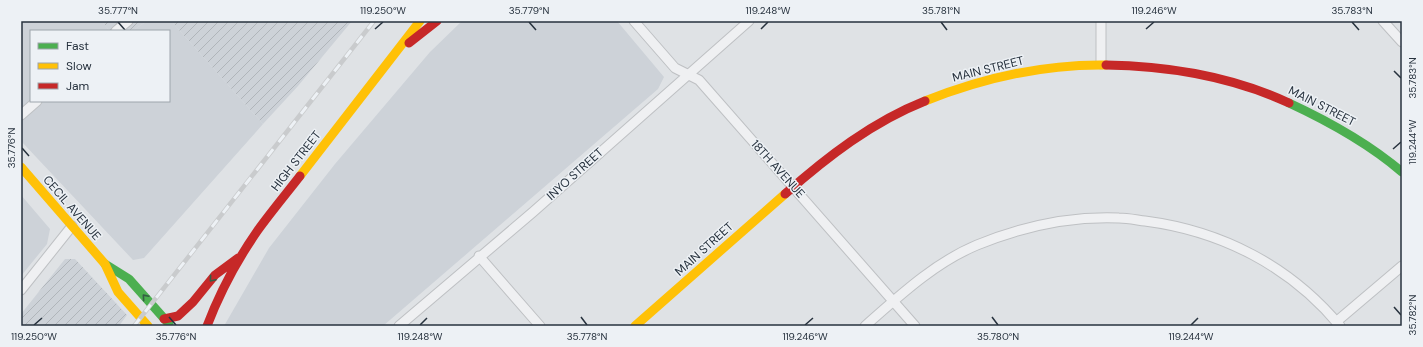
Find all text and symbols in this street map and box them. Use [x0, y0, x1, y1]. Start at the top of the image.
text: 35.777°N [98, 4, 138, 17]
text: 119.250°W [360, 4, 406, 17]
text: 35.779°N [509, 4, 549, 17]
text: 119.248°W [745, 4, 791, 17]
text: 35.781°N [922, 4, 960, 17]
text: 119.246°W [1131, 4, 1177, 17]
text: 35.783°N [1331, 4, 1373, 17]
legend [30, 30, 170, 102]
text: Fast [66, 38, 89, 54]
street label: MAIN STREET [951, 52, 1026, 86]
text: 35.783°N [1406, 57, 1419, 99]
text: Slow [66, 58, 92, 74]
text: Jam [66, 78, 89, 94]
street label: MAIN STREET [1286, 82, 1359, 130]
text: 119.244°W [1406, 119, 1419, 165]
street label: HIGH STREET [267, 127, 325, 194]
text: 35.776°N [5, 128, 18, 168]
street label: 18TH AVENUE [748, 136, 809, 202]
street label: INYO STREET [543, 144, 607, 204]
street label: CECIL AVENUE [39, 172, 105, 244]
street label: MAIN STREET [671, 218, 737, 279]
one-way arrow [209, 275, 216, 282]
one-way arrow [142, 294, 150, 302]
text: 35.782°N [1406, 294, 1419, 335]
text: 119.250°W [11, 330, 57, 343]
text: 35.776°N [156, 330, 196, 343]
text: 119.248°W [397, 330, 443, 343]
text: 35.778°N [567, 330, 607, 343]
text: 119.246°W [782, 330, 828, 343]
text: 35.780°N [977, 330, 1019, 343]
text: 119.244°W [1168, 330, 1214, 343]

